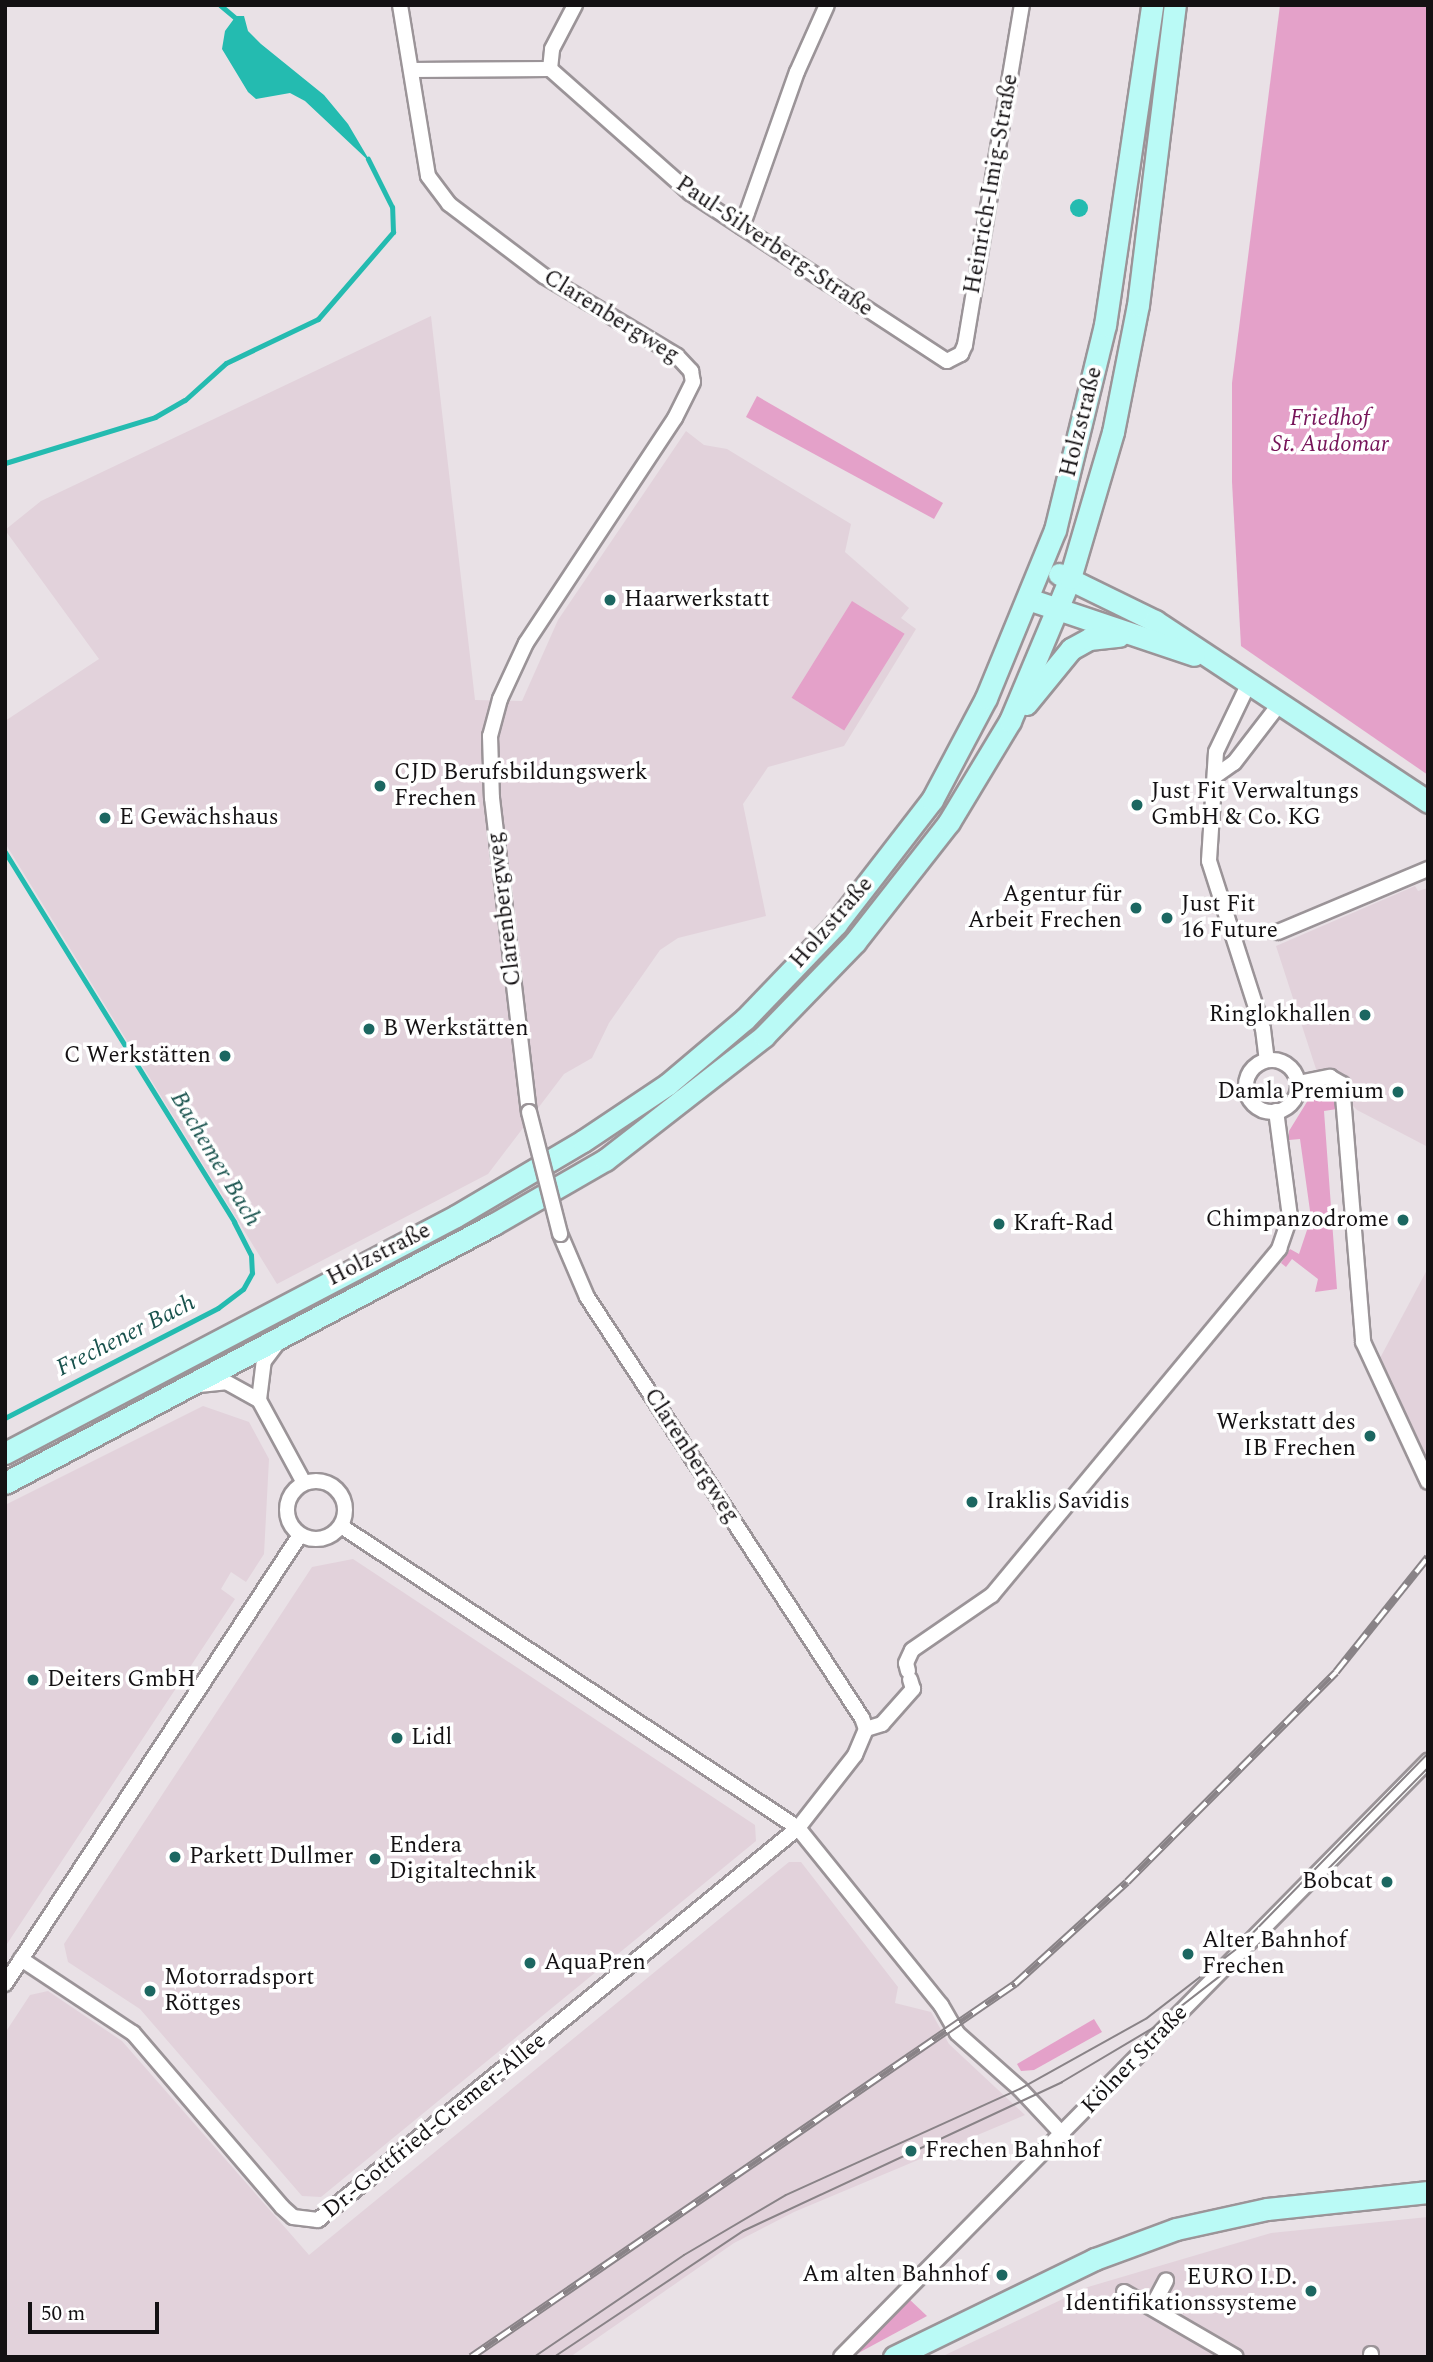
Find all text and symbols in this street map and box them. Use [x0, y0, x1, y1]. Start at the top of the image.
street label: Heinrich-Imig-Straße [959, 72, 1025, 296]
street label: Paul-Silverberg-Straße [670, 171, 878, 323]
street label: Clarenbergweg [538, 264, 684, 370]
street label: Holzstraße [1055, 364, 1109, 480]
park label: Friedhof St. Audomar [1271, 405, 1389, 459]
place label: Haarwerkstatt [624, 586, 770, 614]
marker: Haarwerkstatt [602, 592, 618, 608]
place label: CJD Berufsbildungswerk Frechen [394, 759, 648, 813]
marker: CJD Berufsbildungswerk Frechen [372, 778, 388, 794]
place label: Just Fit Verwaltungs GmbH & Co. KG [1151, 778, 1359, 832]
marker: Just Fit Verwaltungs GmbH & Co. KG [1129, 797, 1145, 813]
place label: E Gewächshaus [119, 804, 279, 832]
marker: E Gewächshaus [97, 810, 113, 826]
street label: Clarenbergweg [482, 830, 528, 988]
street label: Holzstraße [785, 871, 879, 975]
place label: Agentur für Arbeit Frechen [968, 881, 1122, 935]
place label: Just Fit 16 Future [1181, 891, 1278, 945]
marker: Agentur für Arbeit Frechen [1128, 900, 1144, 916]
marker: Just Fit 16 Future [1159, 910, 1175, 926]
place label: Ringlokhallen [1209, 1001, 1351, 1029]
marker: Ringlokhallen [1357, 1007, 1373, 1023]
place label: B Werkstätten [383, 1015, 529, 1043]
marker: B Werkstätten [361, 1021, 377, 1037]
place label: C Werkstätten [64, 1042, 211, 1070]
marker: C Werkstätten [217, 1048, 233, 1064]
place label: Damla Premium [1217, 1078, 1384, 1106]
marker: Damla Premium [1390, 1084, 1406, 1100]
water label: Bachemer Bach [163, 1086, 267, 1232]
place label: Chimpanzodrome [1206, 1206, 1389, 1234]
place label: Kraft-Rad [1013, 1210, 1114, 1238]
marker: Chimpanzodrome [1395, 1212, 1411, 1228]
marker: Kraft-Rad [991, 1216, 1007, 1232]
street label: Holzstraße [323, 1217, 435, 1293]
water label: Frechener Bach [52, 1289, 200, 1383]
street label: Clarenbergweg [637, 1384, 745, 1528]
place label: Werkstatt des IB Frechen [1216, 1409, 1356, 1463]
marker: Werkstatt des IB Frechen [1362, 1428, 1378, 1444]
place label: Iraklis Savidis [986, 1488, 1130, 1516]
marker: Iraklis Savidis [964, 1494, 980, 1510]
place label: Deiters GmbH [47, 1666, 196, 1694]
marker: Deiters GmbH [25, 1672, 41, 1688]
place label: Lidl [411, 1724, 452, 1752]
marker: Lidl [389, 1730, 405, 1746]
place label: Endera Digitaltechnik [389, 1832, 537, 1886]
place label: Parkett Dullmer [189, 1843, 353, 1871]
marker: Parkett Dullmer [167, 1849, 183, 1865]
marker: Endera Digitaltechnik [367, 1851, 383, 1867]
place label: Bobcat [1302, 1868, 1373, 1896]
marker: Bobcat [1379, 1874, 1395, 1890]
place label: Alter Bahnhof Frechen [1202, 1927, 1347, 1981]
marker: Alter Bahnhof Frechen [1180, 1946, 1196, 1962]
place label: AquaPren [544, 1949, 646, 1977]
marker: AquaPren [522, 1955, 538, 1971]
place label: Motorradsport Röttges [164, 1964, 314, 2018]
marker: Motorradsport Röttges [142, 1983, 158, 1999]
street label: Kölner Straße [1076, 2000, 1194, 2120]
street label: Dr.-Gottfried-Cremer-Allee [318, 2027, 552, 2225]
place label: Frechen Bahnhof [925, 2137, 1100, 2165]
marker: Frechen Bahnhof [903, 2143, 919, 2159]
place label: Am alten Bahnhof [802, 2261, 988, 2289]
place label: EURO I.D. Identifikationssysteme [1065, 2264, 1297, 2318]
marker: Am alten Bahnhof [994, 2267, 1010, 2283]
marker: EURO I.D. Identifikationssysteme [1303, 2283, 1319, 2299]
scale bar [32, 2288, 163, 2332]
text: 50 m [41, 2298, 85, 2330]

